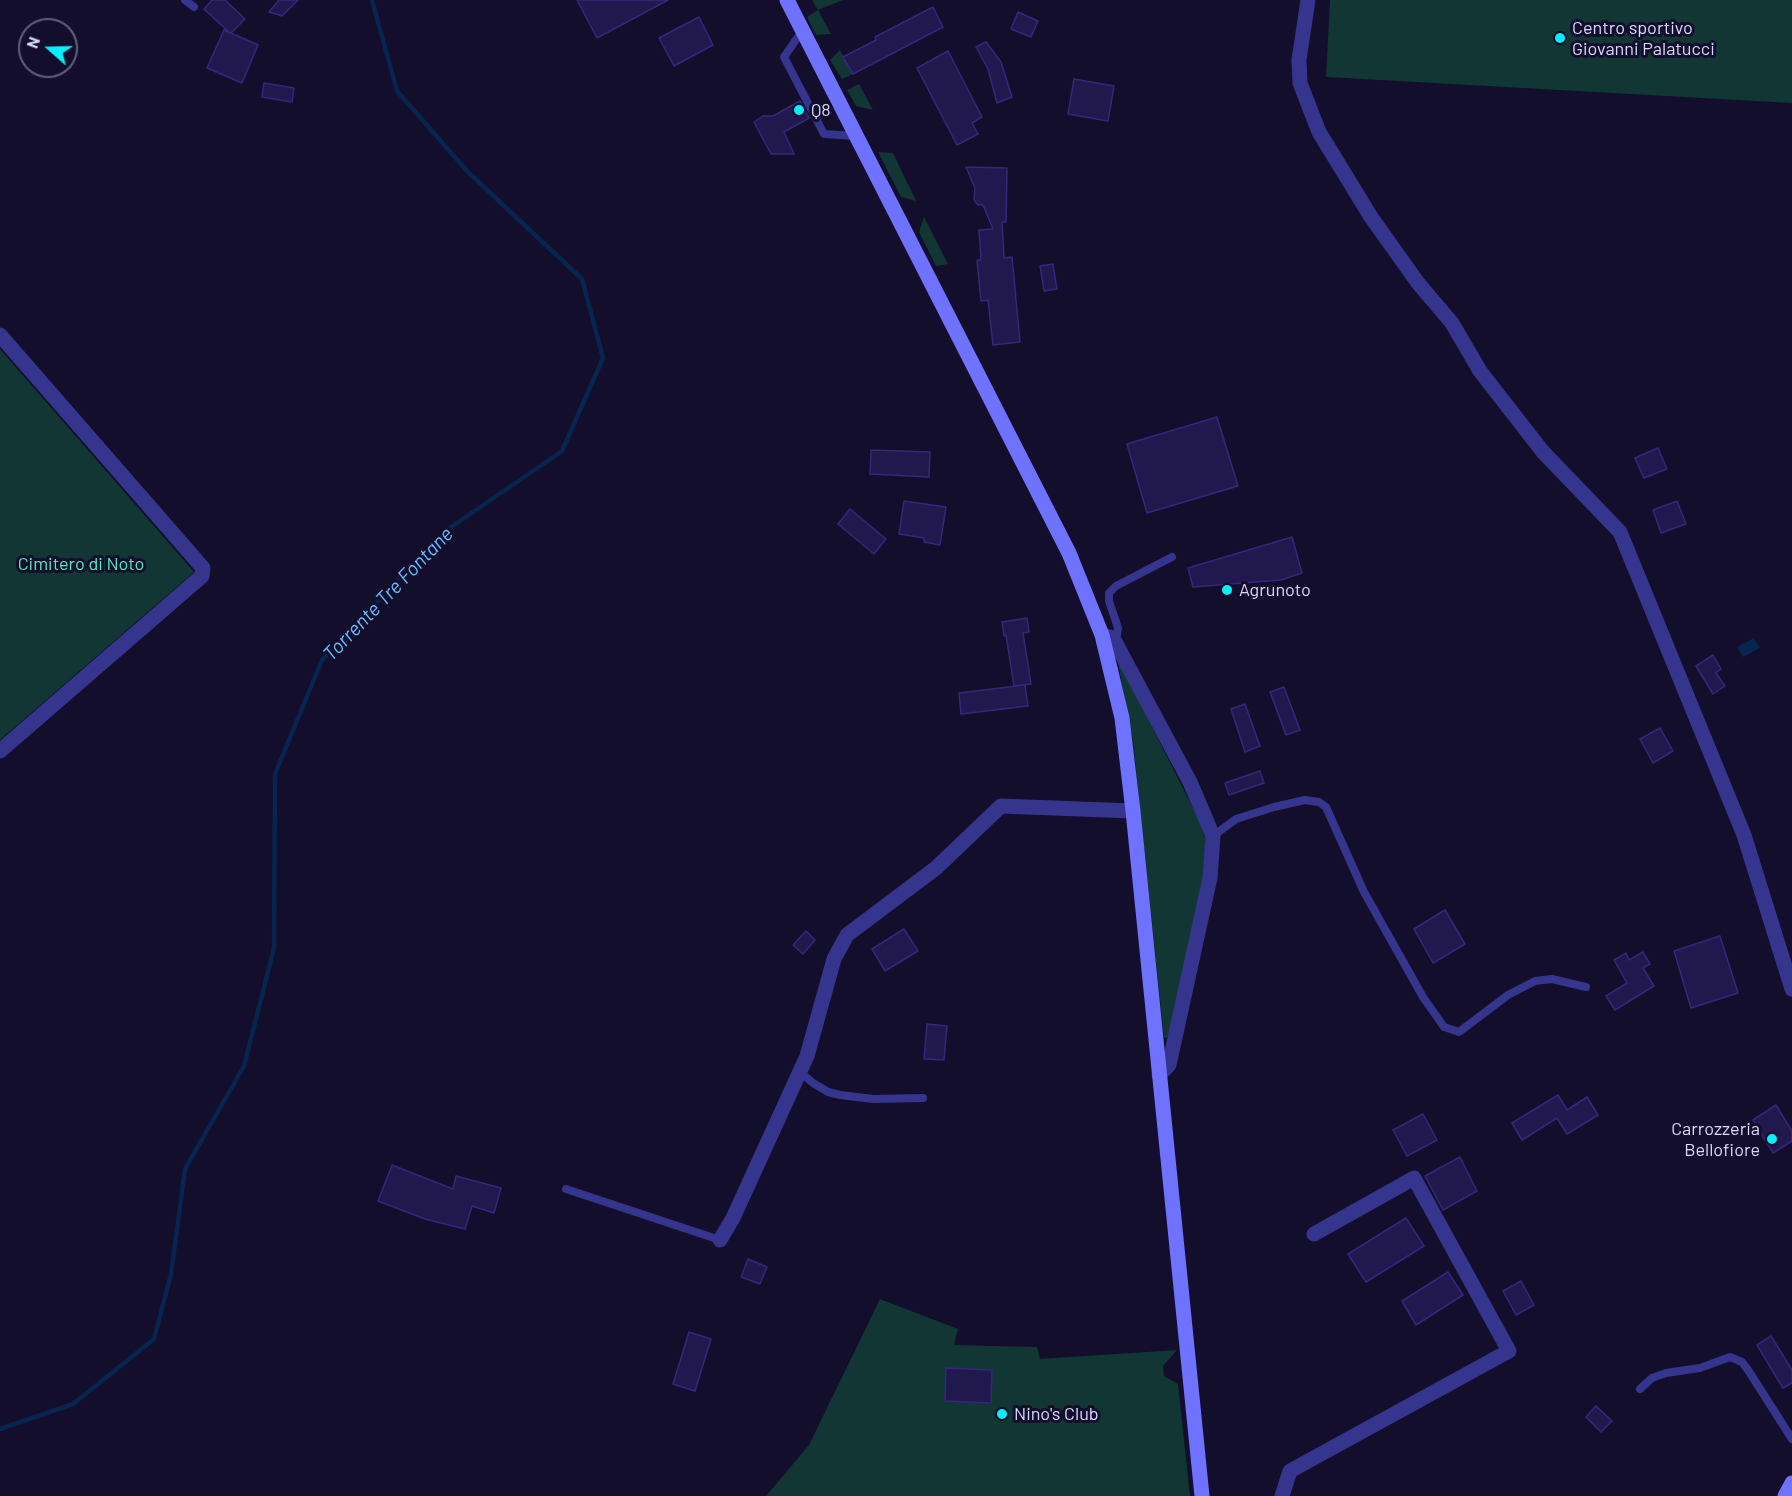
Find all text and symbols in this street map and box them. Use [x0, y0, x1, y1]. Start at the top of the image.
place label: Centro sportivo Giovanni Palatucci [1572, 17, 1715, 60]
north arrow [18, 18, 78, 78]
marker: Centro sportivo Giovanni Palatucci [1553, 31, 1567, 45]
text: N [22, 34, 43, 51]
place label: Q8 [811, 99, 831, 121]
marker: Q8 [792, 103, 806, 117]
water label: Torrente Tre Fontane [318, 522, 458, 666]
park label: Cimitero di Noto [18, 553, 144, 575]
place label: Agrunoto [1239, 579, 1311, 601]
marker: Agrunoto [1220, 583, 1234, 597]
place label: Carrozzeria Bellofiore [1671, 1118, 1760, 1160]
marker: Carrozzeria Bellofiore [1765, 1132, 1779, 1146]
place label: Nino's Club [1014, 1403, 1099, 1425]
marker: Nino's Club [995, 1407, 1009, 1421]

